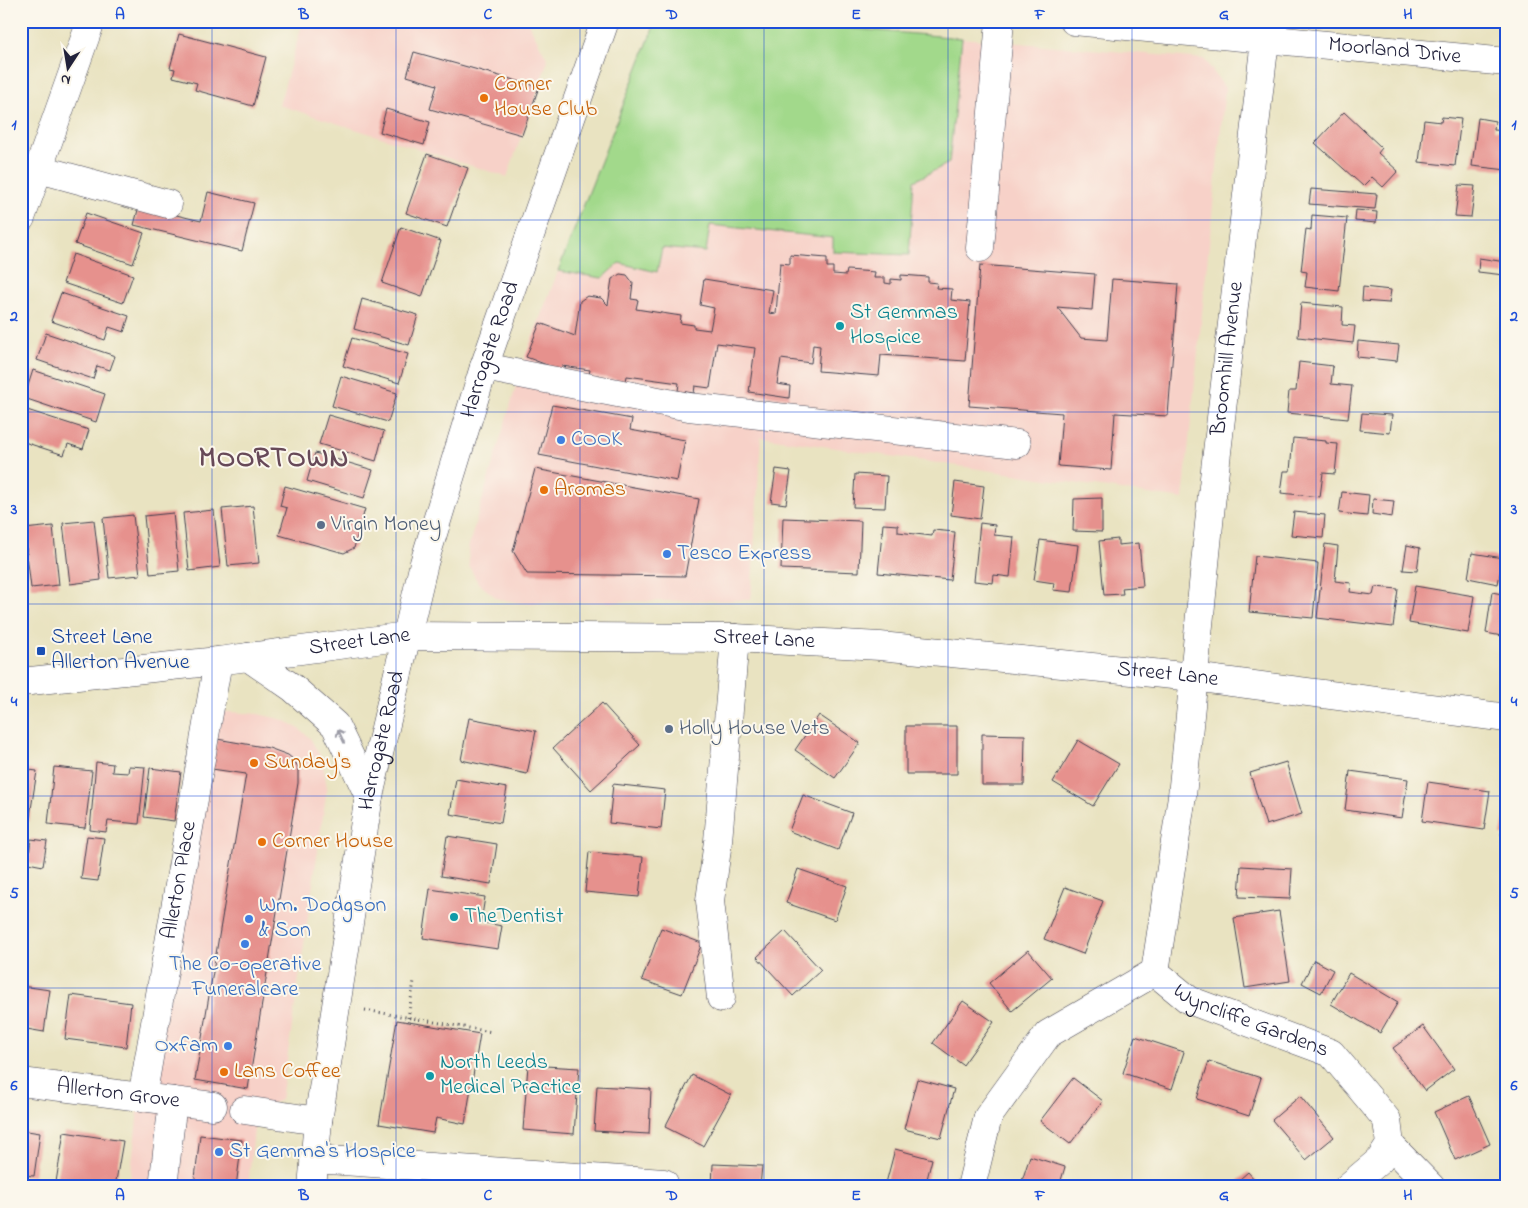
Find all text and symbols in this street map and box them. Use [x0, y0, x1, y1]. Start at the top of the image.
text: A [115, 3, 125, 27]
text: B [298, 3, 310, 27]
text: C [484, 3, 493, 27]
text: D [665, 3, 678, 27]
text: E [851, 3, 861, 27]
text: F [1034, 3, 1046, 27]
text: G [1219, 3, 1229, 27]
text: H [1403, 3, 1413, 27]
street label: Moorland Drive [1327, 29, 1463, 74]
north arrow [42, 42, 92, 92]
text: N [59, 68, 72, 91]
place label: Corner House Club [494, 69, 598, 126]
marker: Corner House Club [478, 92, 490, 104]
text: 1 [11, 113, 17, 137]
text: 1 [1511, 113, 1517, 137]
street label: Harrogate Road [453, 277, 529, 422]
street label: Broomhill Avenue [1203, 280, 1253, 438]
place label: St Gemmas Hospice [850, 297, 958, 354]
text: 2 [9, 305, 18, 329]
text: 2 [1509, 305, 1518, 329]
marker: St Gemmas Hospice [834, 320, 846, 332]
place label: COOK [571, 424, 622, 456]
marker: COOK [555, 434, 567, 446]
district label: MOORTOWN [199, 439, 349, 480]
place label: Aromas [554, 474, 626, 506]
marker: Aromas [538, 484, 550, 496]
text: 3 [10, 498, 18, 522]
text: 3 [1510, 498, 1518, 522]
place label: Virgin Money [330, 509, 441, 542]
marker: Virgin Money [315, 519, 327, 531]
place label: Tesco Express [677, 538, 812, 570]
marker: Tesco Express [661, 548, 673, 560]
street label: Street Lane [307, 620, 412, 665]
place label: Street Lane Allerton Avenue [51, 622, 190, 679]
street label: Street Lane [713, 622, 816, 658]
marker: Street Lane Allerton Avenue [35, 645, 47, 657]
street label: Street Lane [1115, 654, 1220, 696]
street label: Harrogate Road [351, 668, 414, 813]
text: 4 [10, 690, 18, 714]
text: 4 [1510, 690, 1518, 714]
place label: Holly House Vets [679, 713, 830, 746]
marker: Holly House Vets [663, 723, 675, 735]
one-way arrow [335, 729, 345, 744]
place label: Sunday's [264, 747, 351, 780]
marker: Sunday's [248, 757, 260, 769]
street label: Allerton Place [154, 818, 206, 942]
place label: Corner House [272, 826, 393, 858]
marker: Corner House [256, 836, 268, 848]
text: 5 [9, 882, 19, 906]
text: 5 [1509, 882, 1519, 906]
place label: Wm. Dodgson & Son [259, 890, 386, 947]
place label: TheDentist [464, 901, 564, 933]
marker: TheDentist [448, 911, 460, 923]
marker: Wm. Dodgson & Son [243, 913, 255, 925]
marker: The Co-operative Funeralcare [239, 938, 251, 950]
place label: The Co-operative Funeralcare [169, 949, 321, 1006]
street label: Wyncliffe Gardens [1165, 976, 1333, 1067]
place label: Oxfam [155, 1030, 218, 1062]
marker: Oxfam [222, 1040, 234, 1052]
place label: North Leeds Medical Practice [440, 1047, 581, 1104]
place label: Lans Coffee [234, 1056, 341, 1088]
marker: Lans Coffee [218, 1066, 230, 1078]
marker: North Leeds Medical Practice [424, 1070, 436, 1082]
street label: Allerton Grove [55, 1071, 182, 1118]
text: 6 [9, 1074, 18, 1098]
text: 6 [1509, 1074, 1518, 1098]
place label: St Gemma's Hospice [229, 1136, 416, 1168]
marker: St Gemma's Hospice [213, 1146, 225, 1158]
text: A [115, 1184, 125, 1208]
text: B [298, 1184, 310, 1208]
text: C [484, 1184, 493, 1208]
text: D [665, 1184, 678, 1208]
text: E [851, 1184, 861, 1208]
text: F [1034, 1184, 1046, 1208]
text: G [1219, 1184, 1229, 1208]
text: H [1403, 1184, 1413, 1208]

